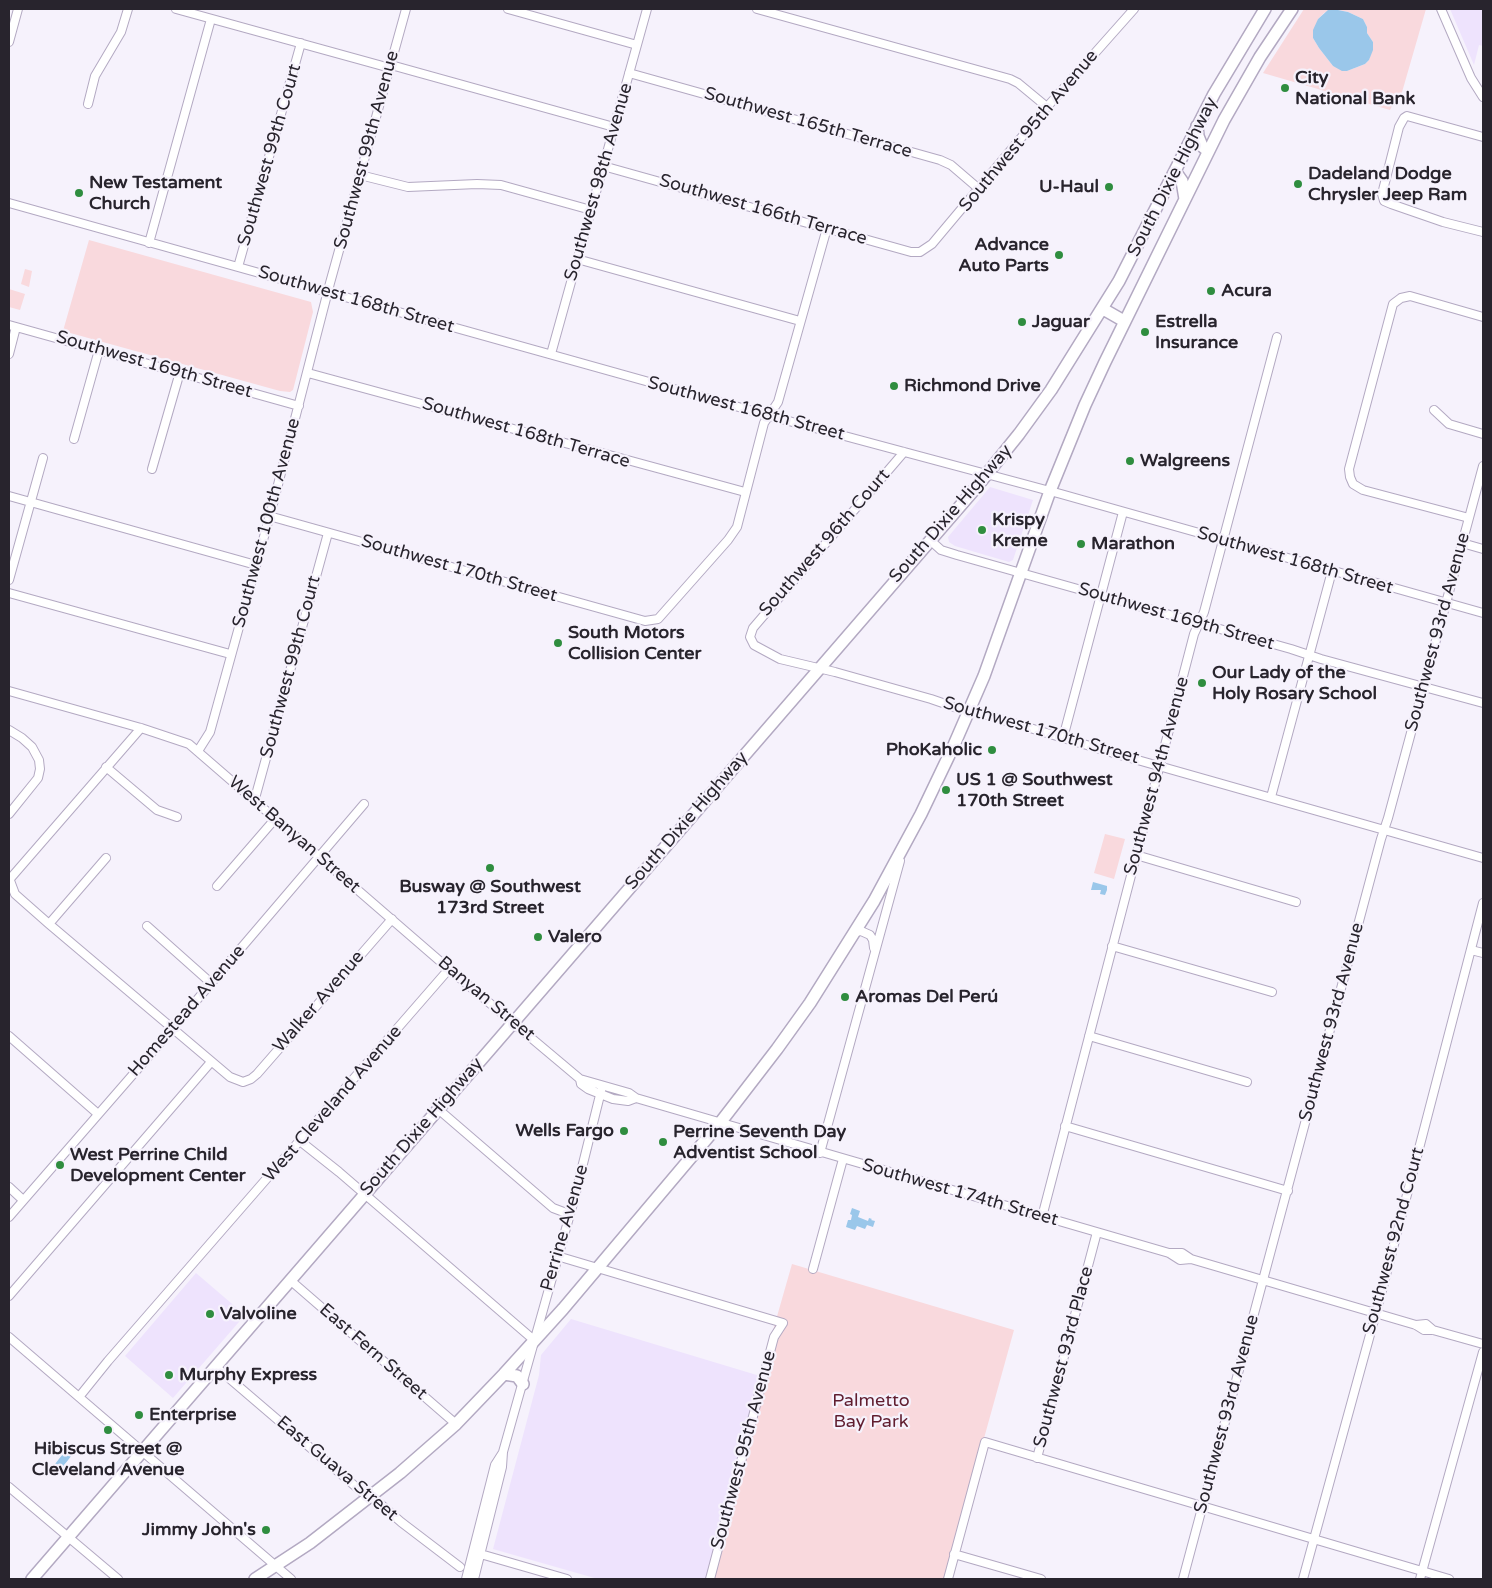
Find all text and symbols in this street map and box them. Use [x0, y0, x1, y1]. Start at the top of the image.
street label: Southwest 95th Avenue [955, 46, 1103, 216]
street label: Southwest 99th Avenue [330, 48, 404, 252]
street label: Southwest 99th Court [234, 62, 306, 248]
place label: City National Bank [1295, 67, 1415, 110]
street label: Southwest 98th Avenue [560, 81, 638, 283]
marker: City National Bank [1279, 82, 1291, 94]
street label: Southwest 165th Terrace [702, 83, 914, 163]
street label: South Dixie Highway [1123, 94, 1223, 260]
place label: Dadeland Dodge Chrysler Jeep Ram [1308, 163, 1467, 205]
street label: Southwest 166th Terrace [657, 170, 869, 250]
place label: New Testament Church [89, 172, 222, 214]
place label: U-Haul [1039, 176, 1099, 198]
marker: Dadeland Dodge Chrysler Jeep Ram [1292, 178, 1304, 190]
marker: U-Haul [1103, 181, 1115, 193]
marker: New Testament Church [73, 187, 85, 199]
place label: Advance Auto Parts [958, 234, 1049, 276]
marker: Advance Auto Parts [1053, 249, 1065, 261]
street label: Southwest 168th Street [255, 262, 457, 338]
place label: Acura [1221, 280, 1272, 302]
marker: Acura [1205, 285, 1217, 297]
place label: Jaguar [1032, 311, 1090, 333]
place label: Estrella Insurance [1155, 311, 1238, 354]
marker: Jaguar [1016, 316, 1028, 328]
marker: Estrella Insurance [1139, 326, 1151, 338]
street label: Southwest 169th Street [53, 327, 255, 403]
street label: Southwest 168th Street [645, 372, 847, 446]
place label: Richmond Drive [904, 375, 1041, 397]
marker: Richmond Drive [888, 380, 900, 392]
street label: Southwest 168th Terrace [420, 393, 632, 473]
street label: Southwest 100th Avenue [229, 416, 305, 630]
street label: South Dixie Highway [885, 440, 1017, 588]
place label: Walgreens [1140, 450, 1230, 472]
marker: Walgreens [1124, 455, 1136, 467]
street label: Southwest 96th Court [755, 465, 895, 621]
place label: Krispy Kreme [992, 509, 1048, 552]
street label: Southwest 168th Street [1194, 523, 1396, 599]
marker: Krispy Kreme [976, 524, 988, 536]
street label: Southwest 93rd Avenue [1401, 530, 1475, 734]
street label: Southwest 170th Street [358, 531, 560, 607]
place label: Marathon [1091, 533, 1175, 555]
marker: Marathon [1075, 538, 1087, 550]
street label: Southwest 99th Court [256, 573, 326, 761]
street label: Southwest 169th Street [1075, 579, 1277, 655]
place label: South Motors Collision Center [568, 622, 701, 664]
marker: South Motors Collision Center [552, 637, 564, 649]
place label: Our Lady of the Holy Rosary School [1212, 662, 1377, 704]
street label: Southwest 94th Avenue [1120, 674, 1194, 878]
marker: Our Lady of the Holy Rosary School [1196, 677, 1208, 689]
street label: Southwest 170th Street [940, 693, 1142, 769]
place label: PhoKaholic [886, 739, 982, 761]
marker: PhoKaholic [986, 744, 998, 756]
street label: South Dixie Highway [621, 747, 753, 895]
place label: US 1 @ Southwest 170th Street [956, 769, 1113, 812]
street label: West Banyan Street [224, 772, 364, 898]
marker: US 1 @ Southwest 170th Street [940, 784, 952, 796]
marker: Busway @ Southwest 173rd Street [484, 862, 496, 874]
place label: Busway @ Southwest 173rd Street [399, 876, 581, 919]
street label: Southwest 93rd Avenue [1295, 920, 1369, 1124]
place label: Valero [548, 926, 602, 948]
marker: Valero [532, 931, 544, 943]
street label: Homestead Avenue [124, 941, 250, 1081]
street label: Walker Avenue [269, 947, 369, 1057]
street label: Banyan Street [433, 952, 539, 1046]
place label: Aromas Del Perú [855, 986, 998, 1008]
marker: Aromas Del Perú [839, 991, 851, 1003]
street label: West Cleveland Avenue [259, 1021, 407, 1187]
street label: South Dixie Highway [356, 1053, 488, 1201]
place label: Wells Fargo [516, 1120, 614, 1142]
place label: Perrine Seventh Day Adventist School [673, 1121, 846, 1164]
marker: Wells Fargo [618, 1125, 630, 1137]
marker: Perrine Seventh Day Adventist School [657, 1136, 669, 1148]
place label: West Perrine Child Development Center [70, 1144, 246, 1186]
street label: Southwest 92nd Court [1359, 1145, 1429, 1337]
street label: Southwest 174th Street [859, 1155, 1061, 1231]
marker: West Perrine Child Development Center [54, 1159, 66, 1171]
street label: Perrine Avenue [537, 1162, 593, 1294]
street label: Southwest 93rd Place [1029, 1264, 1099, 1450]
street label: East Fern Street [315, 1299, 431, 1405]
place label: Valvoline [220, 1303, 297, 1325]
marker: Valvoline [204, 1308, 216, 1320]
street label: Southwest 93rd Avenue [1190, 1312, 1264, 1516]
street label: Southwest 95th Avenue [707, 1348, 781, 1552]
place label: Murphy Express [179, 1364, 317, 1386]
marker: Murphy Express [163, 1369, 175, 1381]
park label: Palmetto Bay Park [832, 1390, 910, 1432]
place label: Enterprise [149, 1404, 236, 1426]
marker: Enterprise [133, 1409, 145, 1421]
street label: East Guava Street [272, 1412, 402, 1526]
marker: Hibiscus Street @ Cleveland Avenue [102, 1424, 114, 1436]
place label: Hibiscus Street @ Cleveland Avenue [32, 1438, 184, 1480]
place label: Jimmy John's [142, 1519, 256, 1541]
marker: Jimmy John's [260, 1524, 272, 1536]

